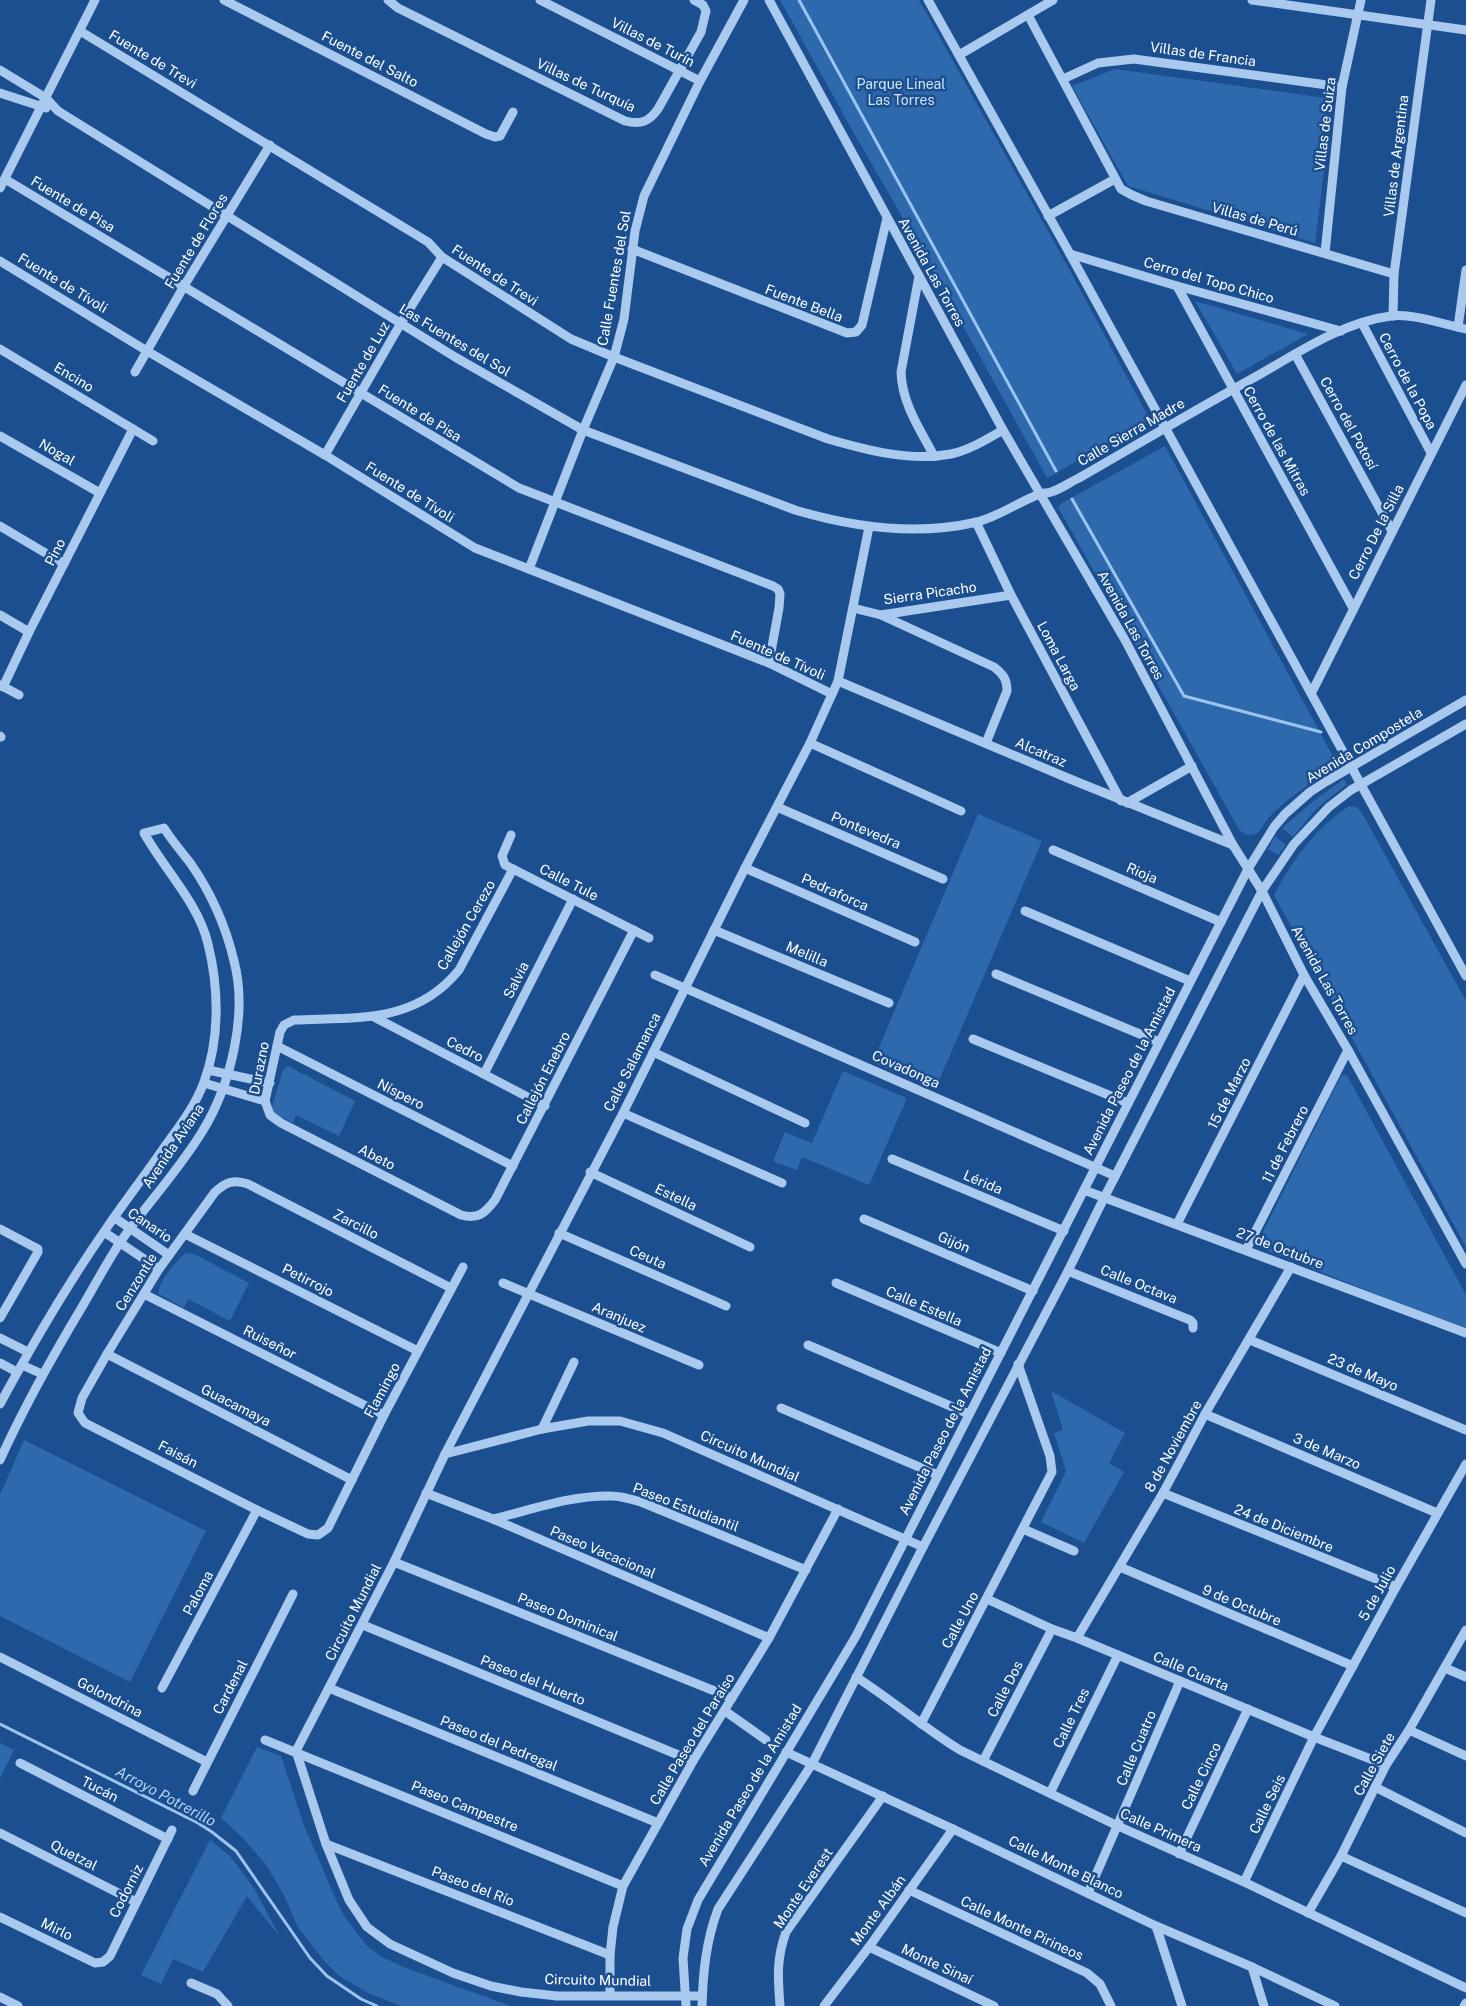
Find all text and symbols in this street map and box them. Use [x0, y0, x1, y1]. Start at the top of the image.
street label: Villas de Turín [609, 14, 697, 70]
street label: Fuente de Trevi [106, 27, 200, 91]
street label: Fuente del Salto [319, 28, 421, 90]
street label: Villas de Francia [1149, 39, 1257, 69]
street label: Villas de Turquía [534, 55, 638, 115]
park label: Parque Lineal Las Torres [856, 76, 946, 108]
street label: Villas de Suiza [1311, 76, 1339, 172]
street label: Villas de Argentina [1381, 94, 1411, 218]
street label: Fuente de Pisa [28, 173, 118, 235]
street label: Fuente de Flores [161, 190, 231, 292]
street label: Villas de Perú [1210, 199, 1300, 239]
street label: Calle Fuentes del Sol [594, 209, 634, 347]
street label: Avenida Las Torres [895, 215, 969, 329]
street label: Fuente de Trevi [449, 241, 541, 309]
street label: Fuente de Tívoli [15, 250, 111, 316]
street label: Cerro del Topo Chico [1142, 254, 1276, 306]
street label: Fuente Bella [763, 281, 845, 325]
street label: Las Fuentes del Sol [397, 300, 513, 380]
street label: Fuente de Luz [333, 318, 393, 405]
street label: Cerro de la Popa [1376, 330, 1440, 432]
street label: Encino [51, 359, 97, 395]
street label: Cerro del Potosí [1317, 374, 1381, 473]
street label: Fuente de Pisa [375, 381, 465, 445]
street label: Cerro de las Mitras [1240, 384, 1314, 498]
street label: Calle Sierra Madre [1075, 395, 1187, 469]
street label: Nogal [36, 435, 78, 469]
street label: Fuente de Tívoli [363, 458, 457, 526]
street label: Cerro De la Silla [1345, 482, 1407, 582]
street label: Pino [41, 536, 69, 568]
street label: Avenida Las Torres [1094, 568, 1168, 682]
street label: Sierra Picacho [882, 579, 978, 607]
street label: Loma Larga [1034, 619, 1084, 693]
street label: Fuente de Tívoli [728, 627, 828, 683]
street label: Avenida Compostela [1303, 704, 1425, 786]
street label: Alcatraz [1013, 734, 1069, 770]
street label: Pontevedra [829, 808, 903, 852]
street label: Rioja [1124, 859, 1160, 887]
street label: Calle Tule [537, 860, 601, 904]
street label: Pedraforca [799, 870, 871, 914]
street label: Callejón Cerezo [434, 877, 498, 973]
street label: Avenida Las Torres [1288, 923, 1362, 1037]
street label: Melilla [784, 938, 830, 970]
street label: Salvia [500, 959, 532, 1001]
street label: Avenida Paseo de la Amistad [1080, 984, 1178, 1158]
street label: Calle Salamanca [600, 1010, 664, 1114]
street label: Callejón Enebro [513, 1029, 573, 1127]
street label: Cedro [444, 1033, 486, 1065]
street label: Durazno [246, 1040, 272, 1096]
street label: Covadonga [870, 1047, 942, 1091]
street label: 15 de Marzo [1204, 1055, 1254, 1131]
street label: Níspero [375, 1075, 427, 1113]
street label: Avenida Aviana [139, 1101, 207, 1191]
street label: 11 de Febrero [1259, 1102, 1311, 1186]
street label: Abeto [356, 1141, 398, 1173]
street label: Lérida [961, 1167, 1005, 1197]
street label: Estella [652, 1180, 700, 1214]
street label: Canario [125, 1204, 175, 1246]
street label: Zarcillo [331, 1206, 382, 1242]
street label: 27 de Octubre [1234, 1224, 1326, 1272]
street label: Gijón [935, 1228, 973, 1256]
street label: Ceuta [627, 1242, 669, 1272]
street label: Cenzontle [112, 1250, 160, 1314]
street label: Petirrojo [280, 1260, 337, 1300]
street label: Calle Octava [1098, 1261, 1180, 1307]
street label: Calle Estella [884, 1283, 964, 1329]
street label: Aranjuez [590, 1298, 649, 1336]
street label: Ruiseñor [241, 1322, 299, 1362]
street label: Avenida Paseo de la Amistad [896, 1344, 994, 1518]
street label: 23 de Mayo [1325, 1350, 1401, 1394]
street label: Flamingo [361, 1360, 403, 1420]
street label: Guacamaya [198, 1381, 274, 1429]
street label: 8 de Noviembre [1141, 1397, 1205, 1495]
street label: Circuito Mundial [698, 1427, 802, 1485]
street label: 3 de Marzo [1291, 1430, 1363, 1472]
street label: Faisán [156, 1437, 200, 1471]
street label: Paseo Estudiantil [631, 1479, 741, 1535]
street label: 24 de Diciembre [1232, 1501, 1336, 1555]
street label: Paseo Vacacional [548, 1523, 658, 1581]
street label: Circuito Mundial [322, 1561, 384, 1663]
street label: 5 de Julio [1355, 1562, 1399, 1624]
street label: Paloma [180, 1568, 216, 1618]
street label: 9 de Octubre [1200, 1581, 1284, 1629]
street label: Calle Uno [938, 1589, 982, 1651]
street label: Paseo Dominical [515, 1590, 621, 1644]
street label: Calle Cuarta [1151, 1648, 1231, 1694]
street label: Paseo del Huerto [478, 1652, 588, 1708]
street label: Cardenal [209, 1657, 251, 1717]
street label: Calle Dos [984, 1658, 1026, 1720]
street label: Calle Paseo del Paraíso [646, 1670, 738, 1808]
street label: Golondrina [75, 1674, 145, 1720]
street label: Calle Tres [1050, 1685, 1092, 1751]
street label: Avenida Paseo de la Amistad [695, 1701, 805, 1869]
street label: Calle Cuatro [1113, 1708, 1159, 1788]
street label: Paseo del Pedregal [438, 1712, 560, 1774]
street label: Calle Siete [1350, 1729, 1398, 1799]
street label: Calle Cinco [1178, 1740, 1224, 1812]
water label: Arroyo Potrerillo [113, 1762, 219, 1830]
street label: Calle Seis [1246, 1772, 1288, 1836]
street label: Tucán [79, 1773, 121, 1805]
street label: Paseo Campestre [409, 1777, 521, 1835]
street label: Calle Primera [1118, 1805, 1204, 1855]
street label: Calle Monte Blanco [1006, 1832, 1126, 1902]
street label: Quetzal [48, 1836, 100, 1874]
street label: Monte Everest [770, 1845, 836, 1931]
street label: Codorniz [106, 1861, 146, 1920]
street label: Paseo del Río [429, 1863, 517, 1909]
street label: Monte Albán [847, 1872, 909, 1948]
street label: Calle Monte Pirineos [958, 1893, 1086, 1963]
street label: Mirlo [39, 1915, 76, 1944]
street label: Monte Sinaí [899, 1941, 976, 1988]
street label: Circuito Mundial [544, 1971, 652, 1989]

